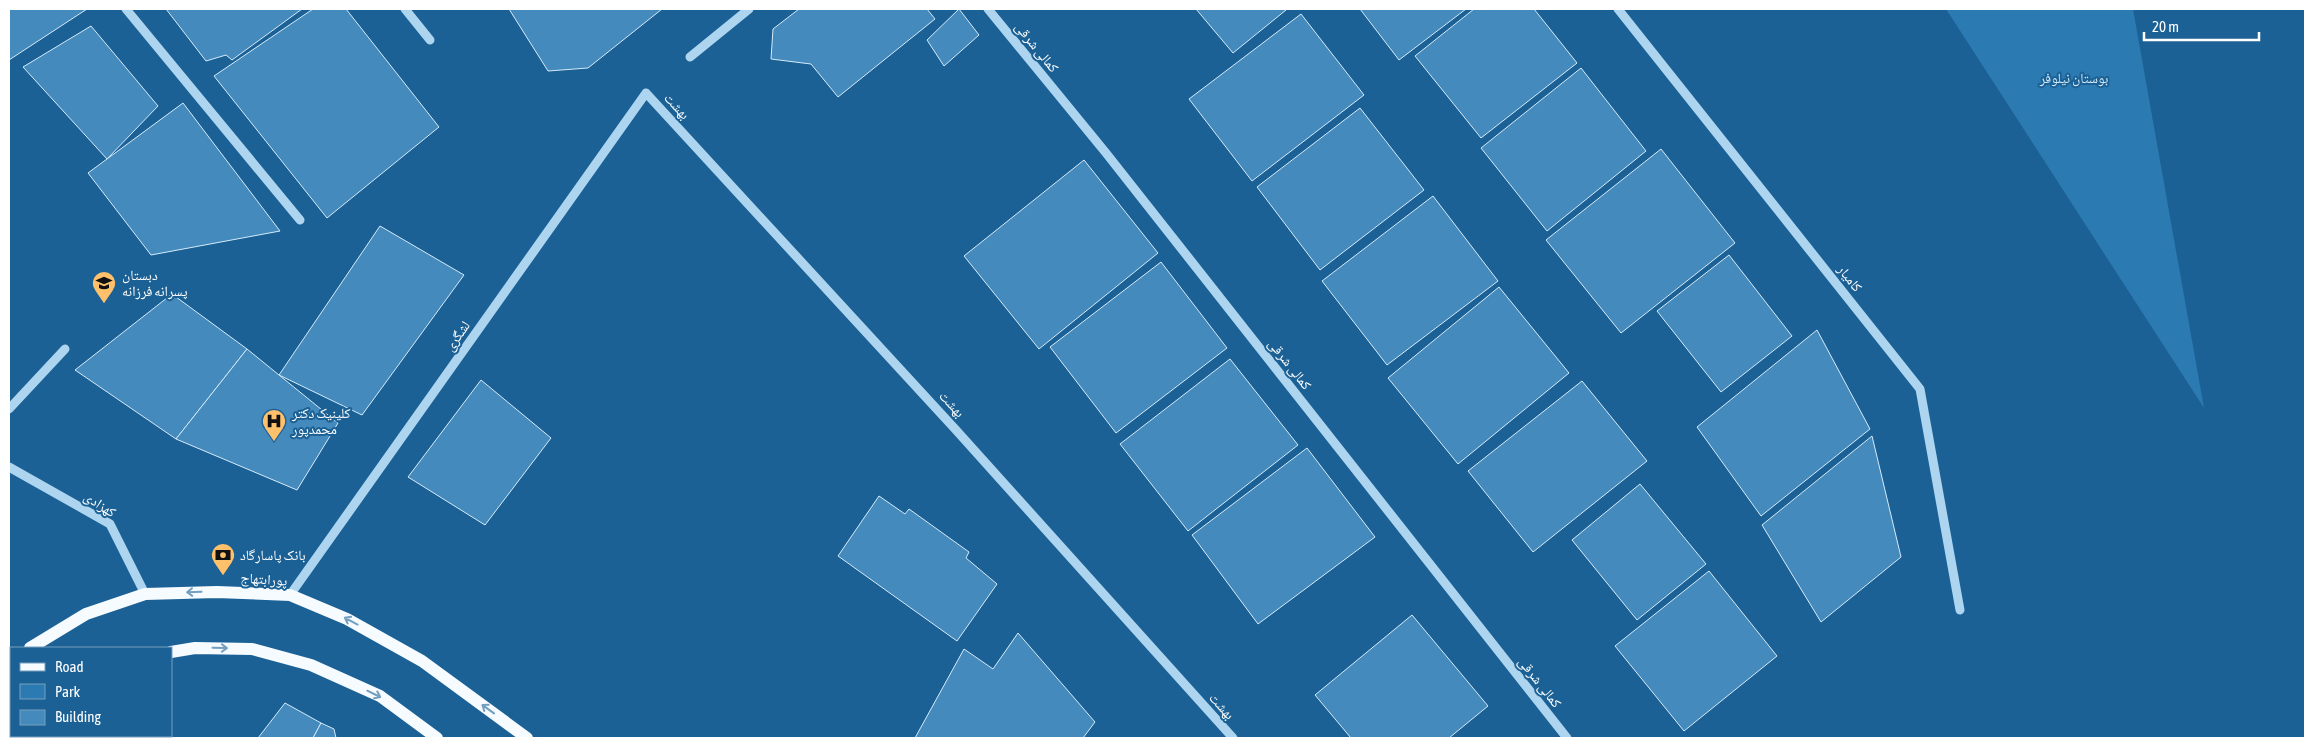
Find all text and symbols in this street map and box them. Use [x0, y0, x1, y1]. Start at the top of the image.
scale bar [2144, 10, 2259, 42]
text: 20 m [2152, 18, 2179, 35]
street label: کمالی شرقی [1011, 19, 1062, 76]
park label: بوستان نیلوفر [2039, 70, 2109, 87]
street label: بهشت [661, 90, 693, 123]
street label: کامیار [1833, 261, 1866, 295]
place label: دبستان پسرانه فرزانه [122, 267, 188, 300]
school or university icon: دبستان پسرانه فرزانه [91, 270, 117, 304]
street label: لشگری [441, 318, 474, 355]
street label: کمالی شرقی [1264, 335, 1315, 393]
street label: بهشت [936, 388, 968, 421]
place label: کلینیک دکتر محمدپور [291, 405, 351, 438]
hospital icon: کلینیک دکتر محمدپور [261, 408, 287, 442]
street label: کهزادی [81, 488, 119, 521]
bank icon: بانک پاسارگاد [210, 542, 236, 576]
place label: بانک پاسارگاد [240, 547, 306, 564]
street label: پورابتهاج [240, 569, 288, 591]
one-way arrow [187, 588, 203, 597]
one-way arrow [345, 616, 359, 626]
one-way arrow [211, 644, 227, 653]
legend [10, 647, 172, 737]
street label: کمالی شرقی [1514, 653, 1565, 711]
text: Road [55, 658, 84, 675]
text: Park [55, 683, 80, 700]
one-way arrow [366, 689, 381, 699]
street label: بهشت [1206, 690, 1238, 723]
one-way arrow [482, 704, 495, 715]
text: Building [55, 708, 101, 725]

